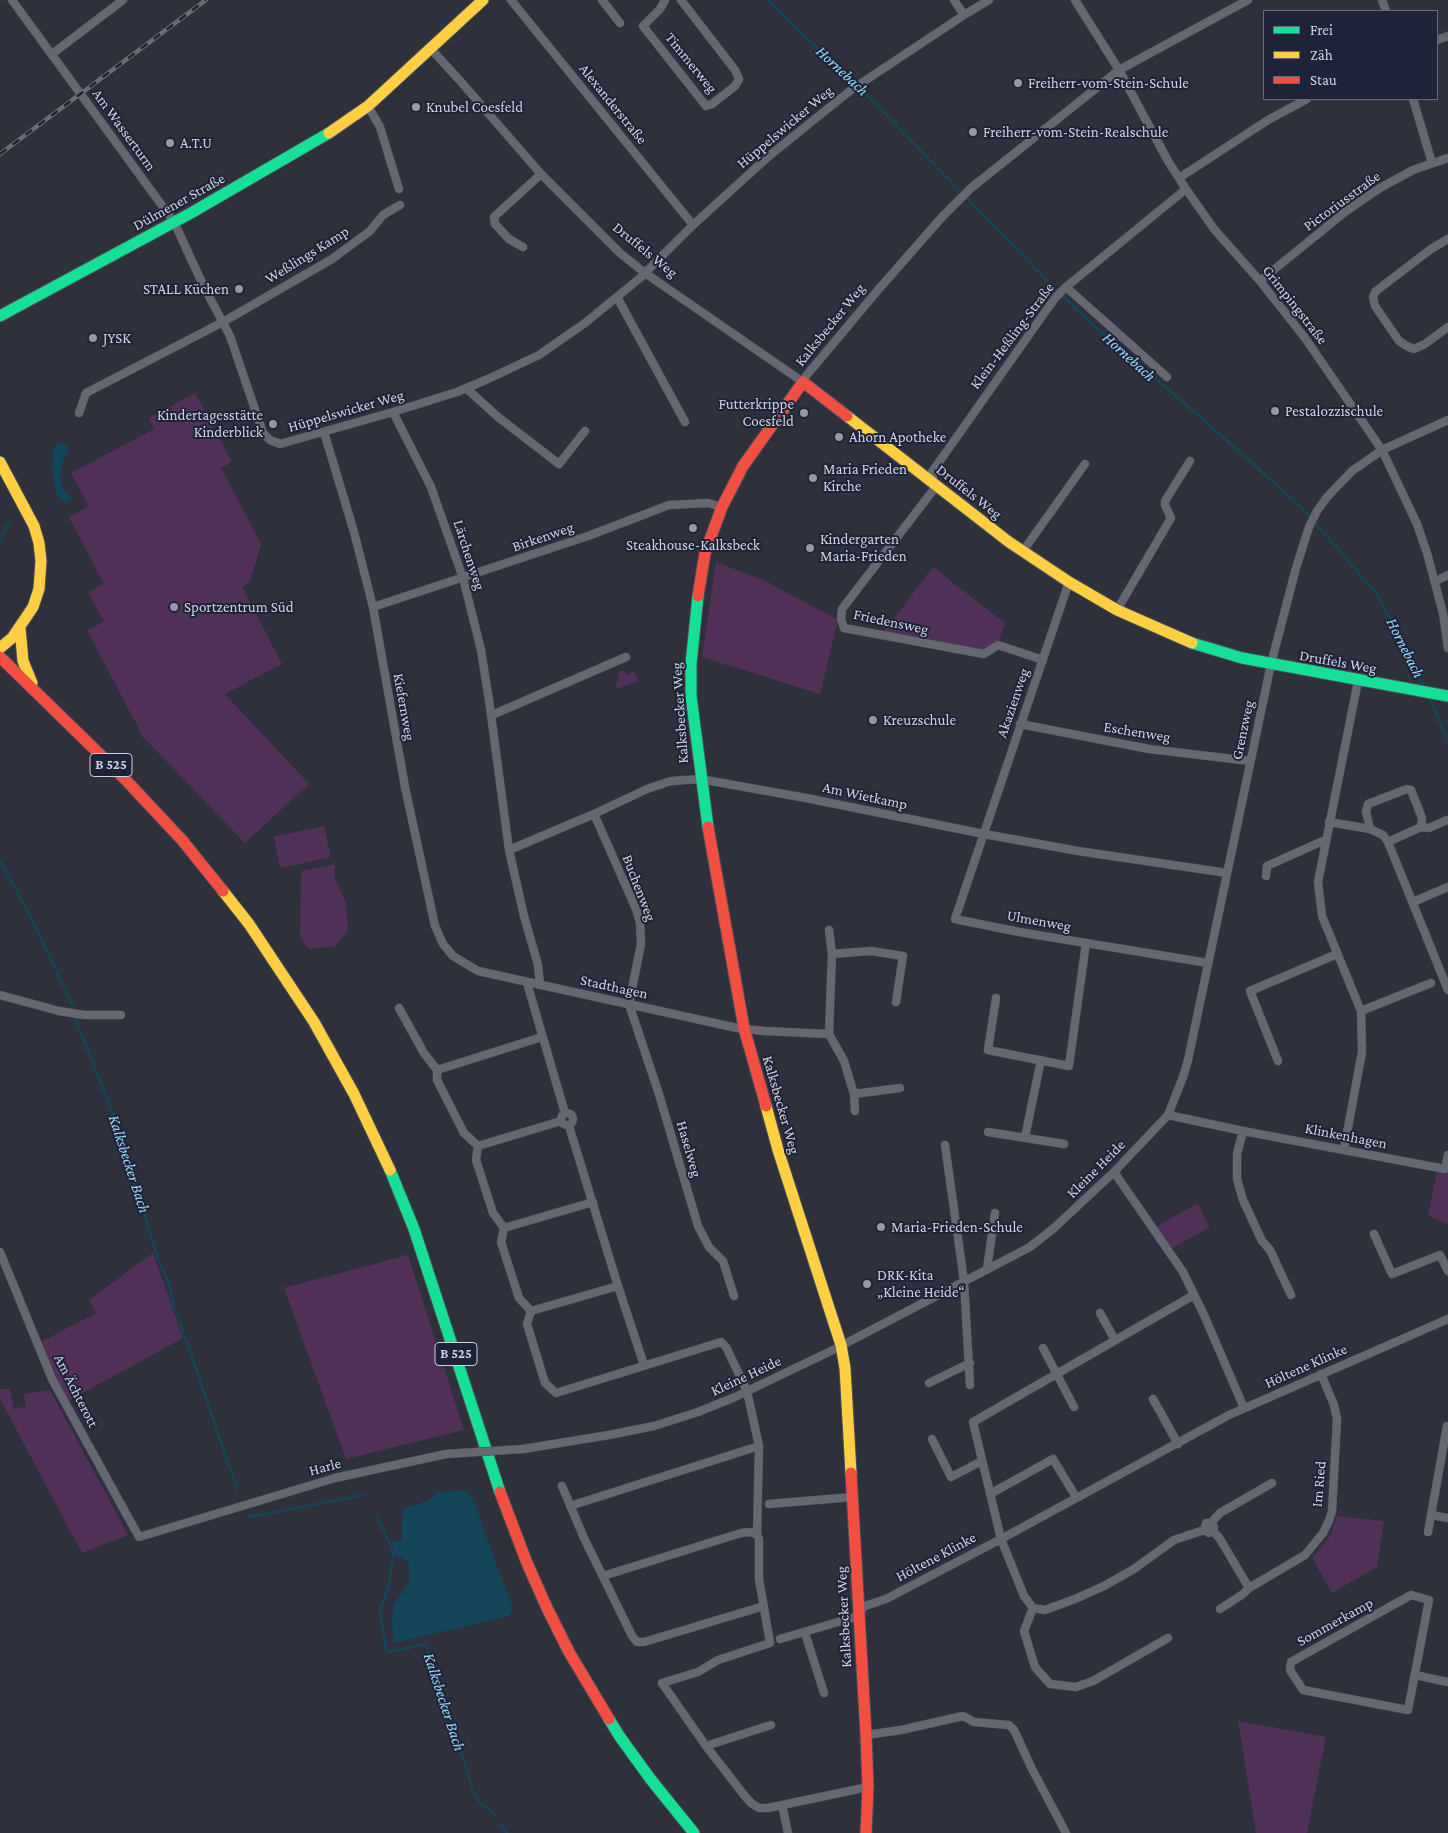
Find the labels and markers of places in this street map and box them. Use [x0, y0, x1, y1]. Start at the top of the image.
place label: Freiherr-vom-Stein-Schule [1028, 74, 1189, 92]
marker: Freiherr-vom-Stein-Schule [1012, 77, 1024, 89]
place label: Knubel Coesfeld [426, 98, 523, 116]
marker: Knubel Coesfeld [410, 101, 422, 113]
place label: Freiherr-vom-Stein-Realschule [983, 123, 1168, 141]
marker: Freiherr-vom-Stein-Realschule [967, 126, 979, 138]
place label: A.T.U [180, 134, 212, 152]
marker: A.T.U [164, 137, 176, 149]
place label: STALL Küchen [143, 280, 229, 298]
marker: STALL Küchen [233, 283, 245, 295]
place label: JYSK [103, 329, 131, 347]
marker: JYSK [87, 332, 99, 344]
place label: Futterkrippe Coesfeld [718, 395, 794, 430]
place label: Pestalozzischule [1285, 402, 1383, 420]
marker: Pestalozzischule [1269, 405, 1281, 417]
place label: Kindertagesstätte Kinderblick [157, 406, 263, 441]
marker: Futterkrippe Coesfeld [798, 407, 810, 419]
marker: Kindertagesstätte Kinderblick [267, 418, 279, 430]
place label: Ahorn Apotheke [849, 428, 946, 446]
marker: Ahorn Apotheke [833, 431, 845, 443]
place label: Maria Frieden Kirche [823, 460, 907, 495]
marker: Maria Frieden Kirche [807, 472, 819, 484]
marker: Steakhouse-Kalksbeck [687, 522, 699, 534]
place label: Kindergarten Maria-Frieden [820, 530, 907, 565]
place label: Steakhouse-Kalksbeck [626, 536, 760, 554]
marker: Kindergarten Maria-Frieden [804, 542, 816, 554]
place label: Sportzentrum Süd [184, 598, 294, 616]
marker: Sportzentrum Süd [168, 601, 180, 613]
place label: Kreuzschule [883, 711, 956, 729]
marker: Kreuzschule [867, 714, 879, 726]
place label: Maria-Frieden-Schule [891, 1218, 1023, 1236]
marker: Maria-Frieden-Schule [875, 1221, 887, 1233]
place label: DRK-Kita „Kleine Heide“ [877, 1266, 965, 1301]
marker: DRK-Kita „Kleine Heide“ [861, 1278, 873, 1290]

